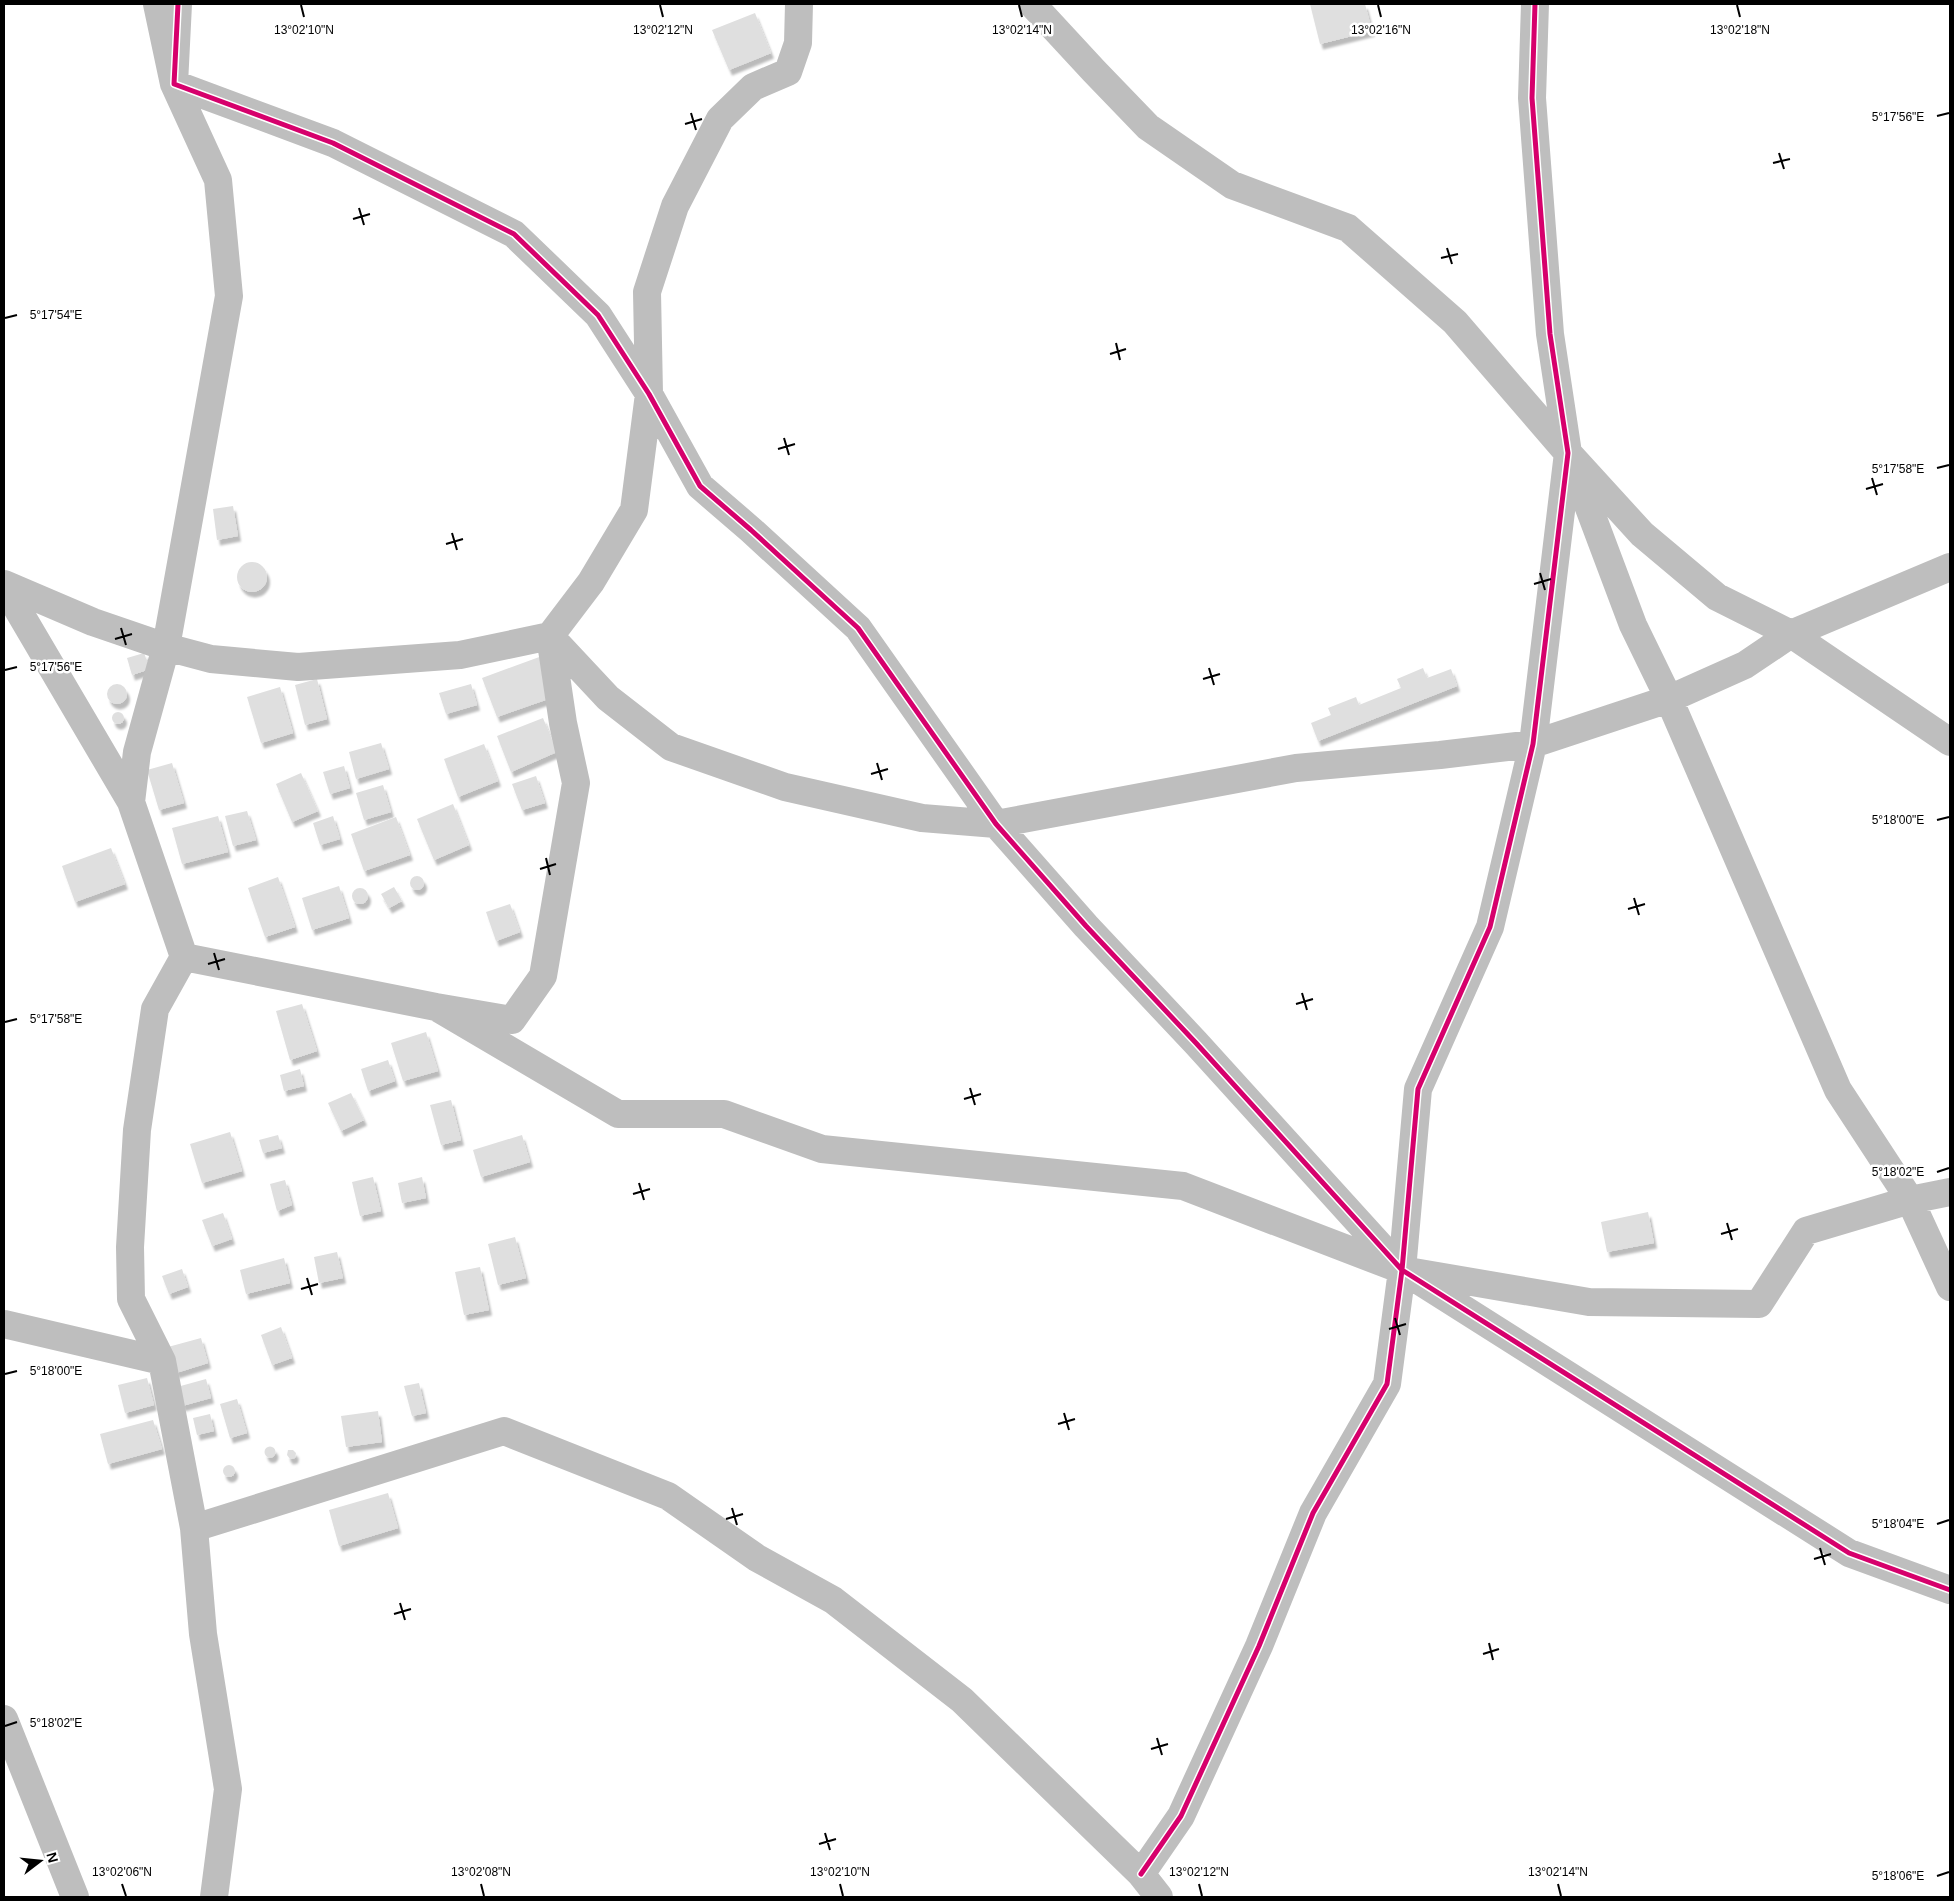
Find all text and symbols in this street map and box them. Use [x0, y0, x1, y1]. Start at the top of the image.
text: 13°02'10"N [274, 23, 334, 37]
text: 13°02'12"N [633, 23, 693, 37]
text: 13°02'14"N [992, 23, 1052, 37]
text: 13°02'16"N [1351, 23, 1411, 37]
text: 13°02'18"N [1710, 23, 1770, 37]
text: 5°17'56"E [1872, 110, 1924, 124]
text: 5°17'54"E [30, 308, 82, 322]
text: 5°17'58"E [1872, 462, 1924, 476]
text: 5°17'56"E [30, 660, 82, 674]
text: 5°18'00"E [1872, 813, 1924, 827]
text: 5°17'58"E [30, 1012, 82, 1026]
text: 5°18'02"E [1872, 1165, 1924, 1179]
text: 5°18'00"E [30, 1364, 82, 1378]
text: 5°18'04"E [1872, 1517, 1924, 1531]
text: 5°18'02"E [30, 1716, 82, 1730]
north arrow [15, 1836, 65, 1886]
text: N [43, 1850, 62, 1864]
text: 13°02'06"N [92, 1865, 152, 1879]
text: 13°02'08"N [451, 1865, 511, 1879]
text: 13°02'10"N [810, 1865, 870, 1879]
text: 13°02'12"N [1169, 1865, 1229, 1879]
text: 13°02'14"N [1528, 1865, 1588, 1879]
text: 5°18'06"E [1872, 1869, 1924, 1883]

